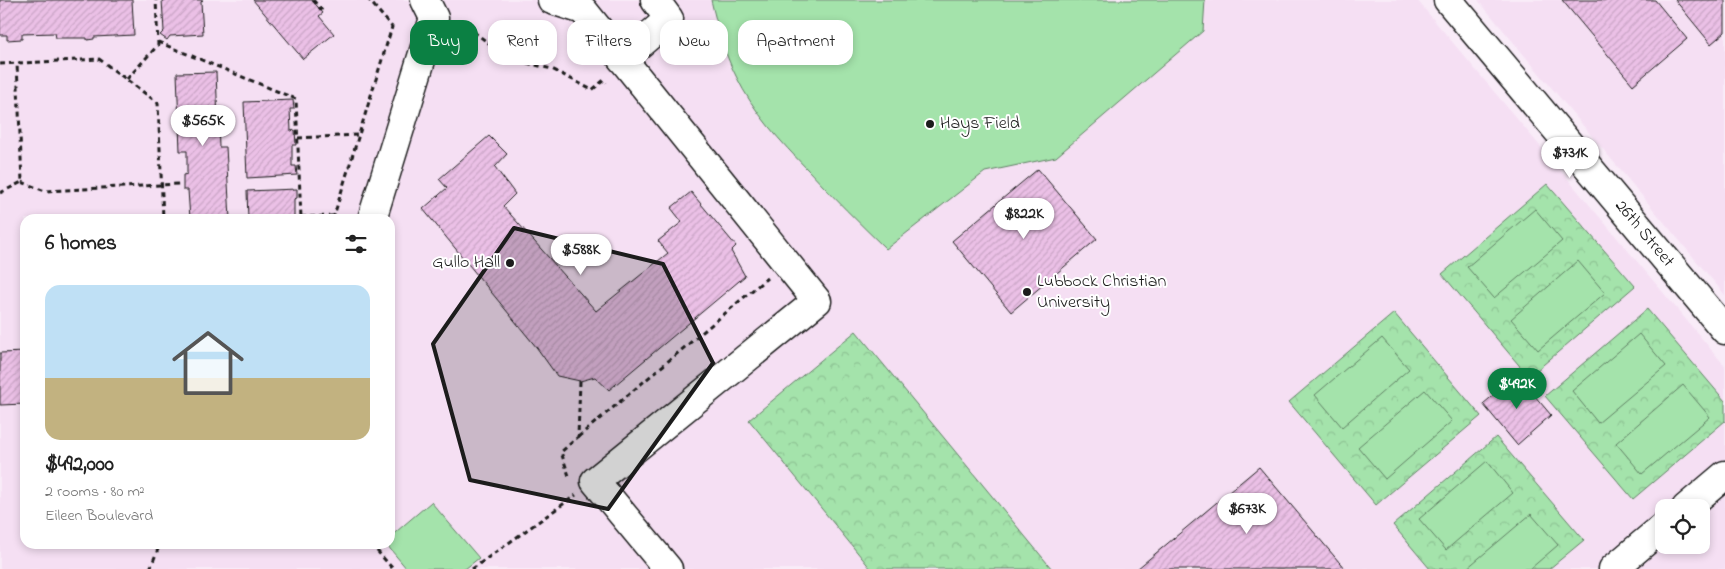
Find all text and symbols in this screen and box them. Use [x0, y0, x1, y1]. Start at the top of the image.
chip: Buy [410, 20, 478, 65]
chip: Rent [488, 20, 557, 65]
chip: Filters [567, 20, 650, 65]
chip: New [660, 20, 728, 65]
chip: Apartment [738, 20, 853, 65]
pin: $565K [168, 104, 238, 147]
text: $565K [182, 109, 224, 133]
place label: Hays Field [940, 111, 1020, 137]
marker: Hays Field [924, 118, 936, 130]
pin: $731K [1535, 136, 1605, 179]
text: $731K [1552, 141, 1588, 165]
street label: 26th Street [1608, 194, 1680, 274]
pin: $822K [989, 198, 1059, 240]
text: $822K [1004, 202, 1044, 226]
text: 6 homes [45, 229, 117, 259]
icon: filters [342, 230, 370, 258]
pin: $588K [546, 234, 616, 276]
text: $588K [562, 238, 600, 262]
place label: Gullo Hall [432, 250, 500, 276]
marker: Gullo Hall [504, 257, 516, 269]
place label: Lubbock Christian University [1037, 269, 1167, 316]
marker: Lubbock Christian University [1021, 286, 1033, 298]
icon: home [163, 318, 253, 408]
pin: $492K [1482, 368, 1552, 410]
text: $492K [1499, 372, 1535, 396]
text: $492,000 [45, 450, 114, 480]
text: 2 rooms · 80 m² [45, 480, 145, 504]
pin: $673K [1212, 492, 1282, 535]
text: $673K [1228, 497, 1266, 521]
map controls [1655, 499, 1710, 554]
button: locate [1655, 499, 1710, 554]
text: Eileen Boulevard [45, 504, 153, 528]

